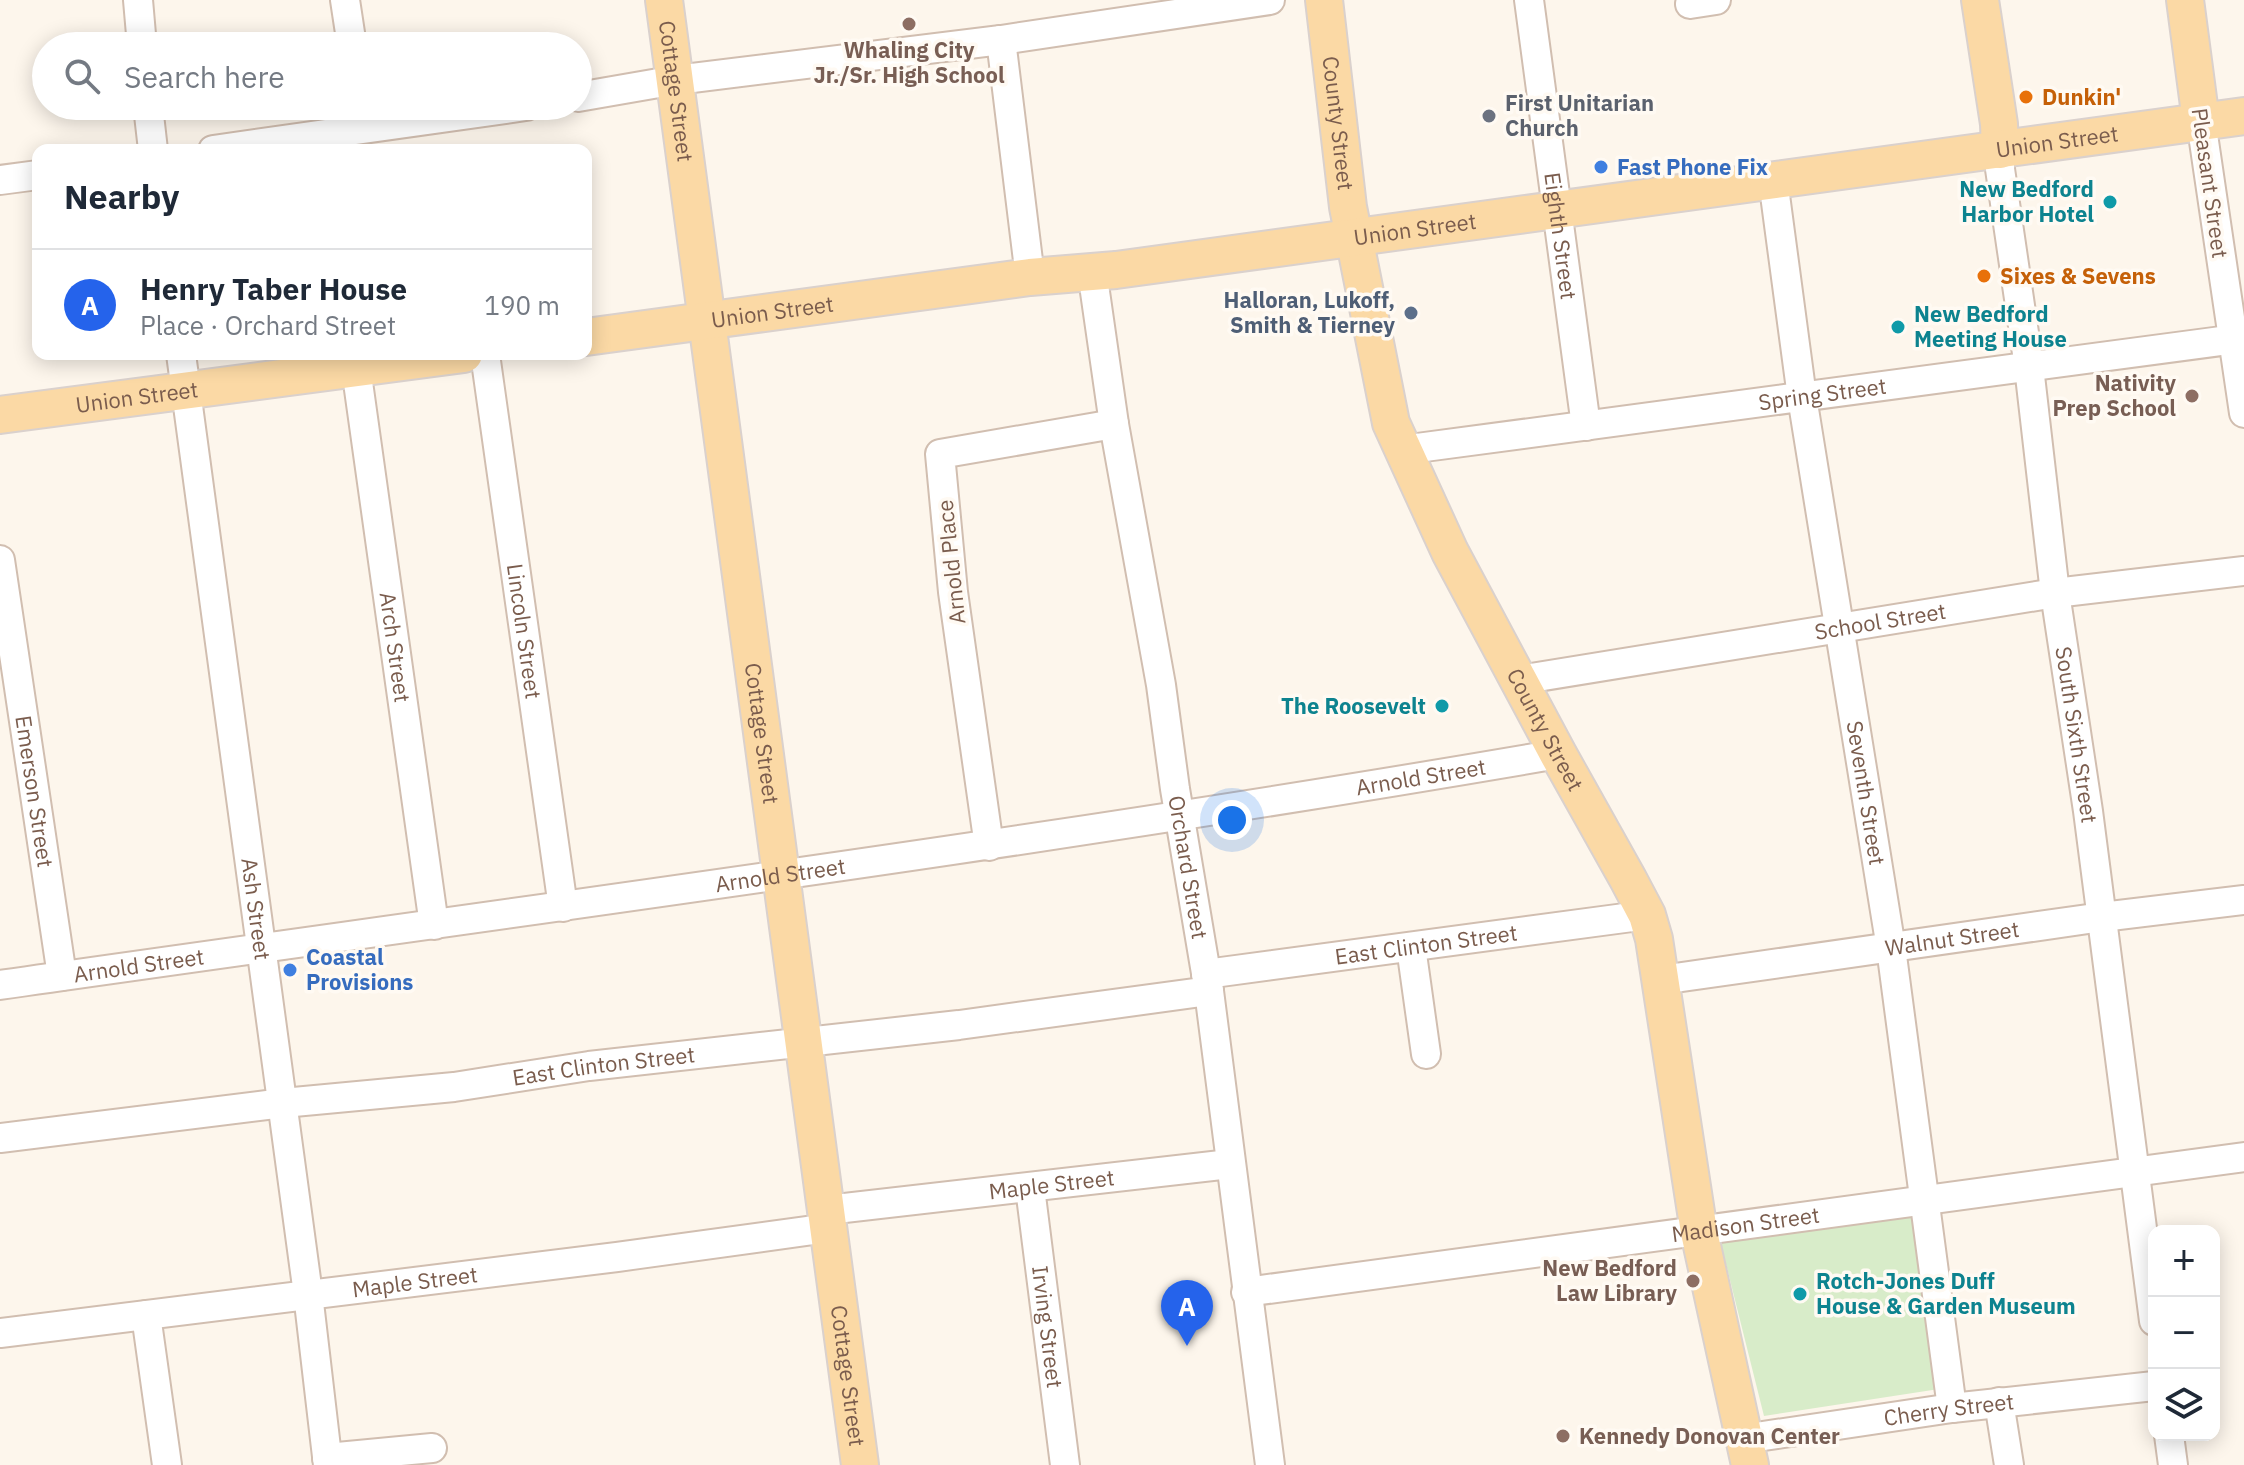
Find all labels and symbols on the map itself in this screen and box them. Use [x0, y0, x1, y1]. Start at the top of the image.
marker: Whaling City Jr./Sr. High School [900, 15, 918, 33]
street label: Cottage Street [653, 19, 700, 164]
place label: Whaling City Jr./Sr. High School [813, 35, 1005, 89]
street label: County Street [1317, 54, 1361, 192]
place label: Dunkin' [2042, 82, 2121, 111]
place label: First Unitarian Church [1505, 88, 1654, 142]
marker: Dunkin' [2017, 88, 2035, 106]
street label: Pleasant Street [2186, 106, 2235, 260]
marker: First Unitarian Church [1480, 107, 1498, 125]
street label: Union Street [1994, 118, 2120, 164]
place label: Fast Phone Fix [1617, 152, 1768, 181]
marker: Fast Phone Fix [1592, 158, 1610, 176]
street label: Eighth Street [1538, 170, 1584, 301]
place label: New Bedford Harbor Hotel [1959, 174, 2094, 228]
marker: New Bedford Harbor Hotel [2101, 193, 2119, 211]
street label: Union Street [1352, 206, 1478, 251]
place label: Sixes & Sevens [2000, 261, 2156, 290]
marker: Sixes & Sevens [1975, 267, 1993, 285]
place label: Halloran, Lukoff, Smith & Tierney [1224, 285, 1395, 339]
street label: Union Street [709, 289, 835, 334]
place label: New Bedford Meeting House [1914, 299, 2067, 353]
marker: Halloran, Lukoff, Smith & Tierney [1402, 304, 1420, 322]
marker: New Bedford Meeting House [1889, 318, 1907, 336]
place label: Nativity Prep School [2052, 368, 2176, 422]
street label: Spring Street [1756, 371, 1888, 416]
street label: Union Street [74, 374, 200, 419]
marker: Nativity Prep School [2183, 387, 2201, 405]
street label: Arnold Place [930, 498, 971, 626]
street label: Lincoln Street [501, 562, 548, 701]
street label: Arch Street [374, 590, 418, 704]
street label: School Street [1812, 596, 1948, 646]
street label: South Sixth Street [2049, 644, 2104, 825]
street label: Cottage Street [739, 661, 786, 806]
street label: County Street [1501, 663, 1591, 796]
place label: The Roosevelt [1281, 691, 1426, 720]
marker: The Roosevelt [1433, 697, 1451, 715]
street label: Emerson Street [9, 713, 61, 869]
street label: Seventh Street [1841, 719, 1892, 867]
street label: Arnold Street [1354, 752, 1488, 802]
street label: Orchard Street [1162, 793, 1215, 941]
your location [1212, 800, 1252, 840]
street label: Arnold Street [713, 851, 847, 898]
street label: Ash Street [235, 856, 278, 962]
street label: Walnut Street [1883, 914, 2021, 962]
street label: East Clinton Street [1333, 918, 1519, 971]
street label: Arnold Street [72, 941, 206, 988]
place label: Coastal Provisions [306, 942, 413, 996]
marker: Coastal Provisions [281, 961, 299, 979]
street label: East Clinton Street [510, 1039, 696, 1092]
street label: Maple Street [987, 1162, 1116, 1205]
street label: Madison Street [1670, 1200, 1821, 1248]
place label: New Bedford Law Library [1542, 1253, 1677, 1307]
street label: Maple Street [350, 1259, 479, 1303]
street label: Irving Street [1026, 1264, 1070, 1390]
place label: Rotch-Jones Duff House & Garden Museum [1816, 1266, 2076, 1320]
marker: New Bedford Law Library [1684, 1272, 1702, 1290]
pin: A [1161, 1280, 1213, 1346]
marker: Rotch-Jones Duff House & Garden Museum [1791, 1285, 1809, 1303]
street label: Cottage Street [825, 1303, 872, 1448]
street label: Cherry Street [1882, 1386, 2015, 1432]
place label: Kennedy Donovan Center [1579, 1421, 1840, 1450]
marker: Kennedy Donovan Center [1554, 1427, 1572, 1445]

